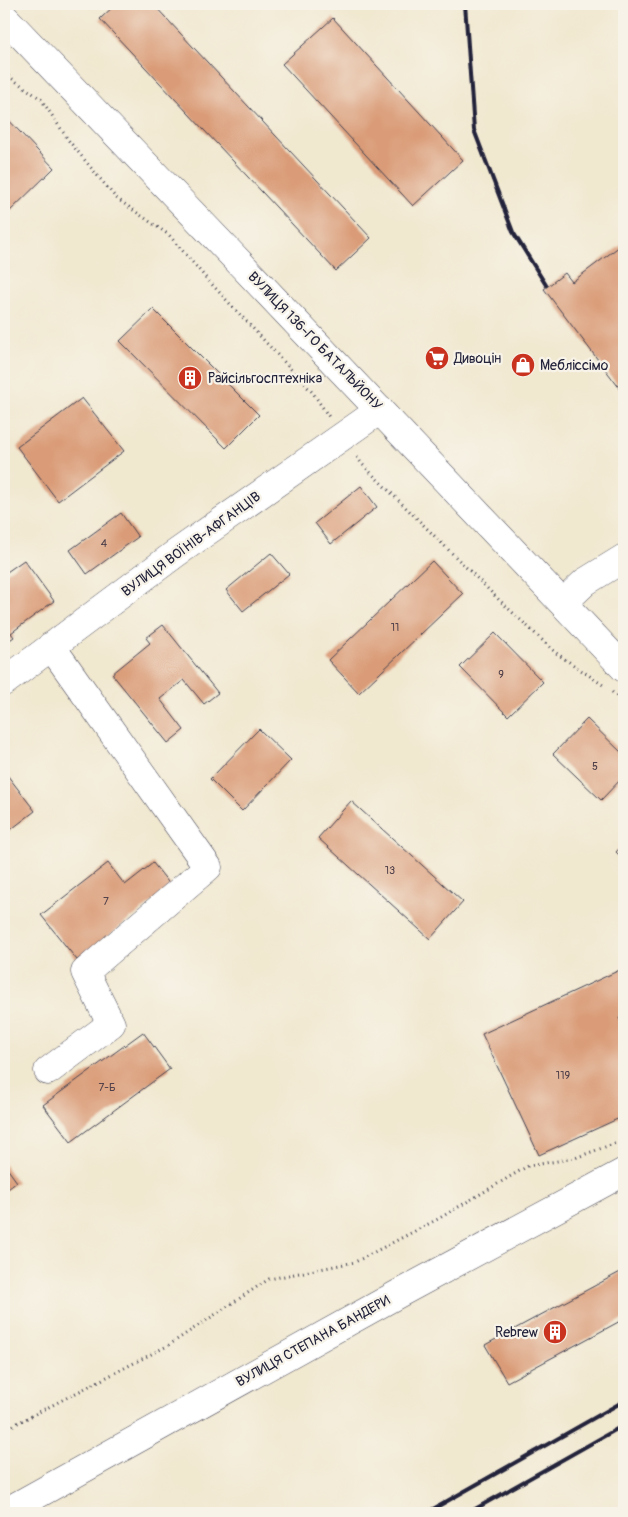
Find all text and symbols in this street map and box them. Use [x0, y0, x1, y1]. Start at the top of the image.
street label: ВУЛИЦЯ 136-ГО БАТАЛЬЙОНУ [244, 268, 386, 414]
supermarket icon: Дивоцін [424, 345, 450, 371]
place label: Дивоцін [453, 350, 501, 367]
shop icon: Мебліссімо [510, 352, 536, 378]
place label: Мебліссімо [540, 357, 609, 374]
building icon: Райсільгосптехніка [177, 365, 203, 391]
place label: Райсільгосптехніка [208, 370, 322, 387]
street label: ВУЛИЦЯ ВОЇНІВ-АФГАНЦІВ [118, 488, 264, 600]
house number: 4 [101, 537, 108, 550]
house number: 11 [391, 621, 399, 634]
house number: 9 [498, 668, 504, 681]
house number: 5 [592, 760, 598, 773]
house number: 13 [385, 864, 395, 877]
house number: 7 [103, 895, 109, 908]
house number: 119 [556, 1069, 570, 1082]
house number: 7-Б [98, 1081, 116, 1094]
street label: ВУЛИЦЯ СТЕПАНА БАНДЕРИ [233, 1291, 393, 1391]
building icon: Rebrew [542, 1319, 568, 1345]
place label: Rebrew [495, 1324, 539, 1341]

